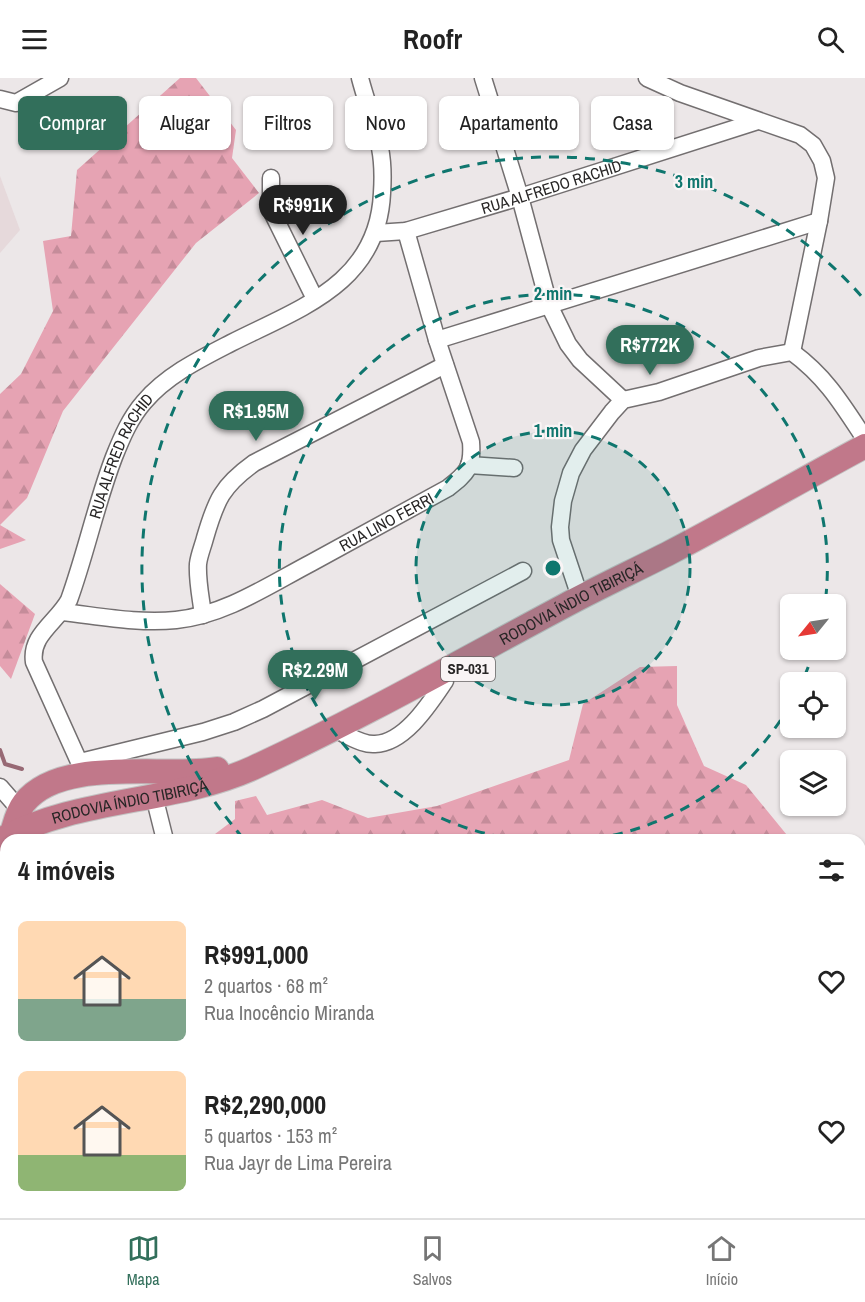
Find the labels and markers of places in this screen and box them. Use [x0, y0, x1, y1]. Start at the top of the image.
pin: R$991K [254, 185, 352, 236]
pin: R$772K [601, 325, 699, 376]
pin: R$1.95M [201, 391, 311, 442]
centre of rings [543, 558, 563, 578]
pin: R$2.29M [260, 650, 370, 701]

